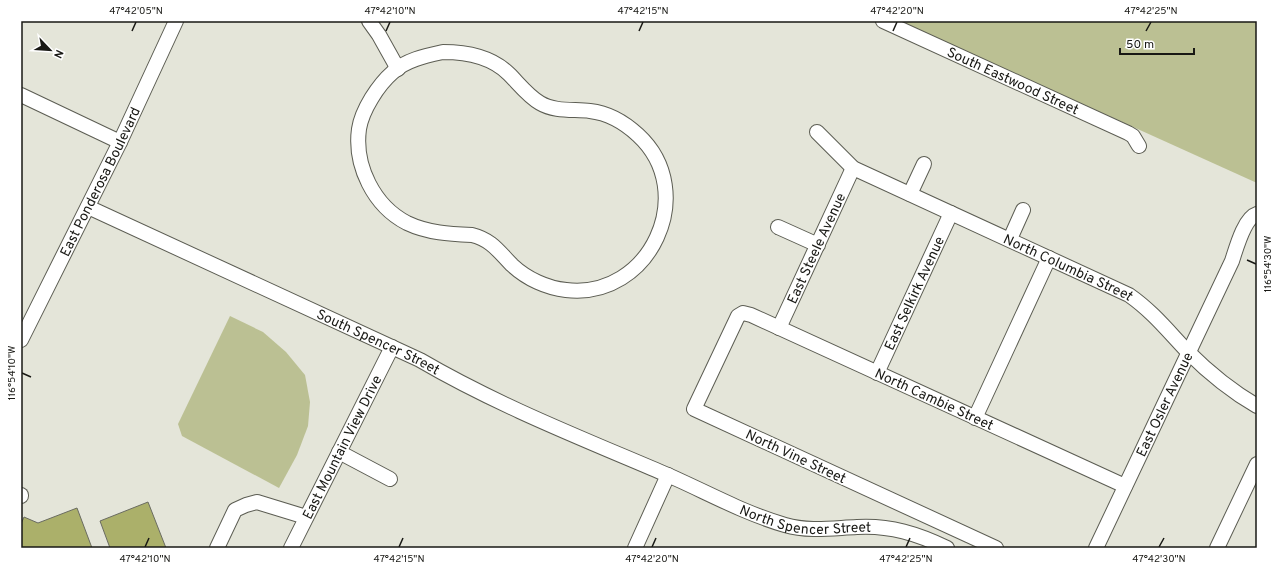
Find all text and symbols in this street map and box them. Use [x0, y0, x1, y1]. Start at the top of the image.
text: 47°42'05"N [109, 5, 163, 18]
text: 47°42'10"N [364, 5, 416, 18]
text: 47°42'15"N [618, 5, 668, 18]
text: 47°42'20"N [870, 5, 924, 18]
text: 47°42'25"N [1124, 5, 1178, 18]
north arrow [30, 30, 70, 70]
scale bar [1120, 30, 1194, 56]
text: 50 m [1126, 37, 1154, 53]
street label: South Eastwood Street [944, 44, 1081, 119]
text: N [50, 47, 66, 60]
street label: East Ponderosa Boulevard [57, 105, 145, 260]
street label: East Steele Avenue [784, 191, 850, 307]
street label: North Columbia Street [1000, 231, 1136, 305]
street label: East Selkirk Avenue [882, 234, 949, 353]
text: 116°54'30"W [1262, 235, 1275, 293]
street label: South Spencer Street [313, 306, 442, 379]
text: 116°54'10"W [6, 346, 19, 400]
street label: East Osler Avenue [1133, 350, 1197, 460]
street label: North Cambie Street [872, 366, 996, 435]
street label: East Mountain View Drive [300, 373, 386, 523]
street label: North Vine Street [742, 427, 848, 488]
street label: North Spencer Street [737, 502, 871, 539]
text: 47°42'10"N [119, 553, 171, 566]
text: 47°42'15"N [374, 553, 424, 566]
text: 47°42'20"N [625, 553, 679, 566]
text: 47°42'25"N [879, 553, 933, 566]
text: 47°42'30"N [1132, 553, 1186, 566]

